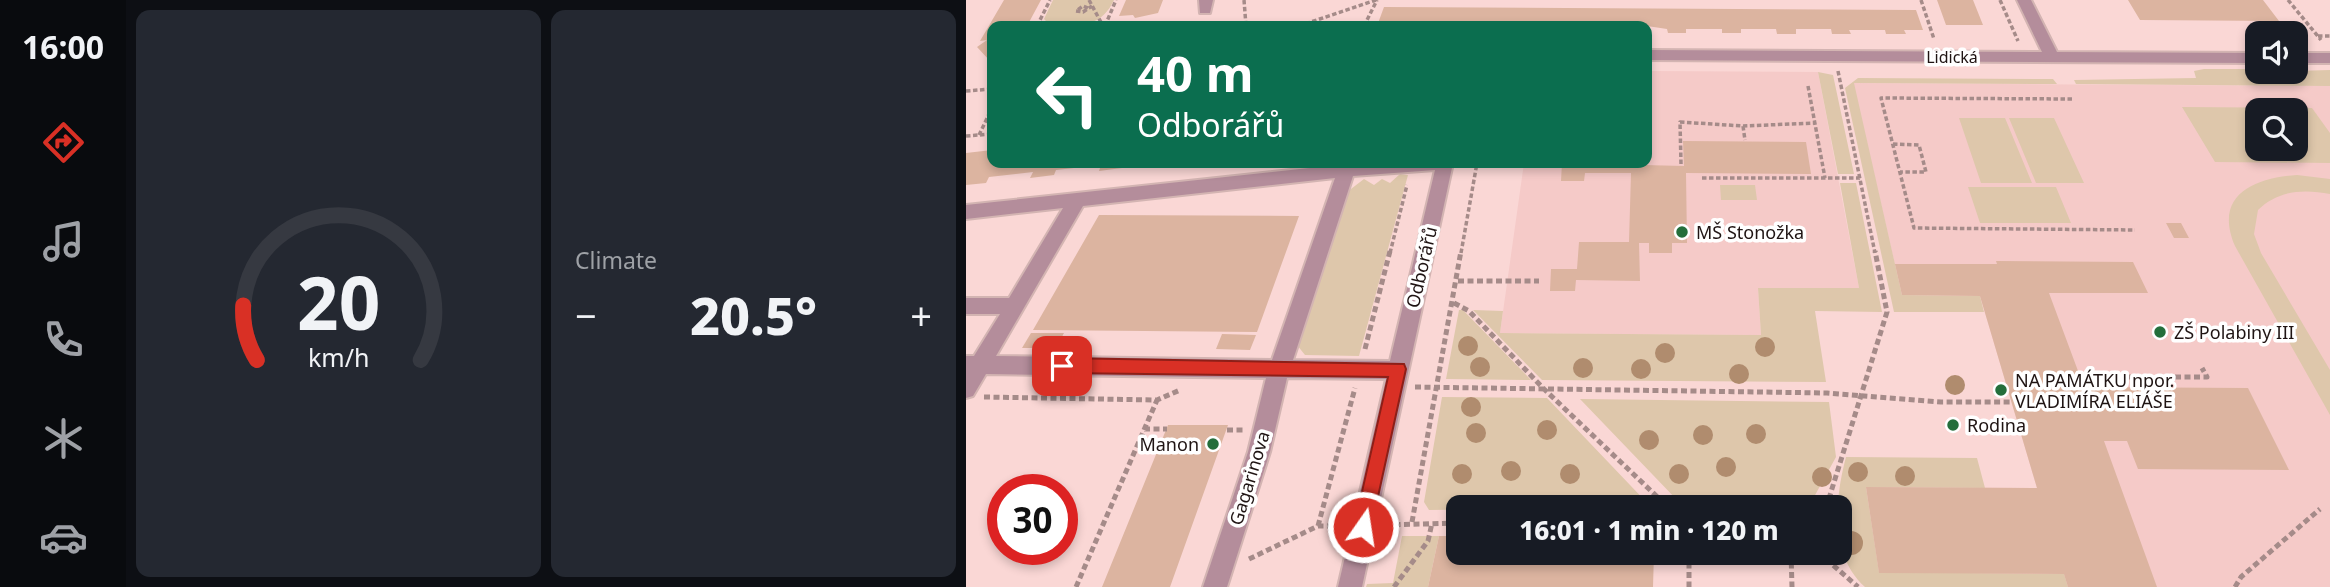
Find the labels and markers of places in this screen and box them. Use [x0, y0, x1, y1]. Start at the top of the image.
place label: MŠ Stonožka [1696, 220, 1804, 244]
marker: MŠ Stonožka [1674, 224, 1690, 240]
place label: ZŠ Polabiny III [2174, 320, 2294, 344]
marker: ZŠ Polabiny III [2152, 324, 2168, 340]
pin [1032, 336, 1092, 396]
place label: NA PAMÁTKU npor. VLADIMÍRA ELIÁŠE [2015, 368, 2174, 413]
marker: NA PAMÁTKU npor. VLADIMÍRA ELIÁŠE [1993, 382, 2009, 398]
place label: Rodina [1967, 413, 2026, 437]
marker: Rodina [1945, 417, 1961, 433]
place label: Manon [1139, 432, 1199, 456]
marker: Manon [1205, 436, 1221, 452]

